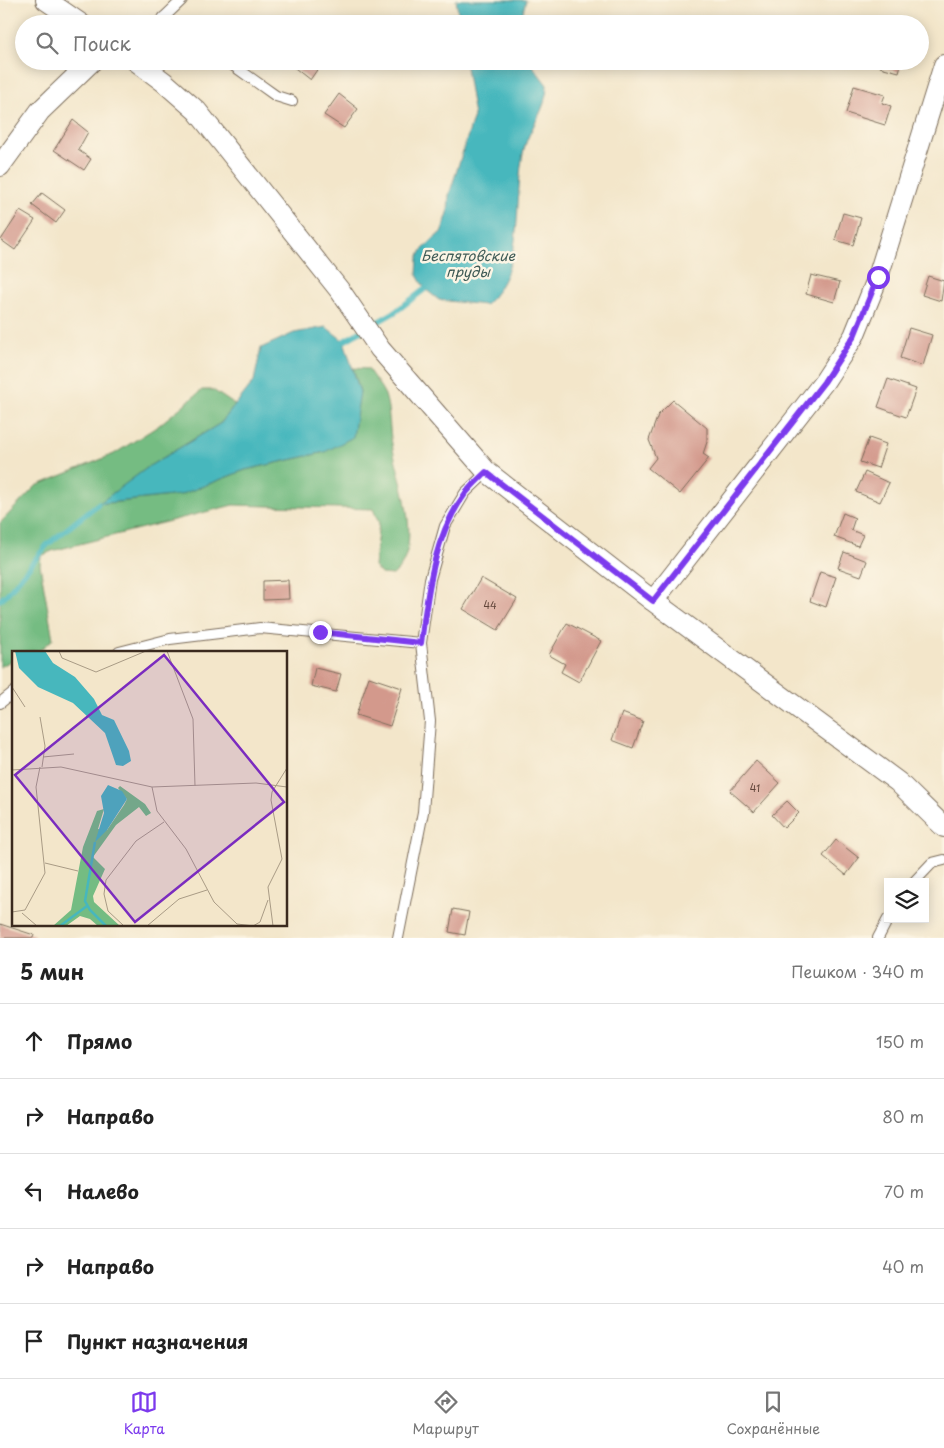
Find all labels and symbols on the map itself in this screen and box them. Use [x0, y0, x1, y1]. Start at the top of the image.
water label: Беспятовские пруды [421, 245, 516, 282]
route start [867, 266, 890, 289]
house number: 44 [483, 597, 497, 612]
route end [309, 621, 332, 644]
inset map [12, 651, 288, 926]
house number: 41 [750, 780, 760, 795]

